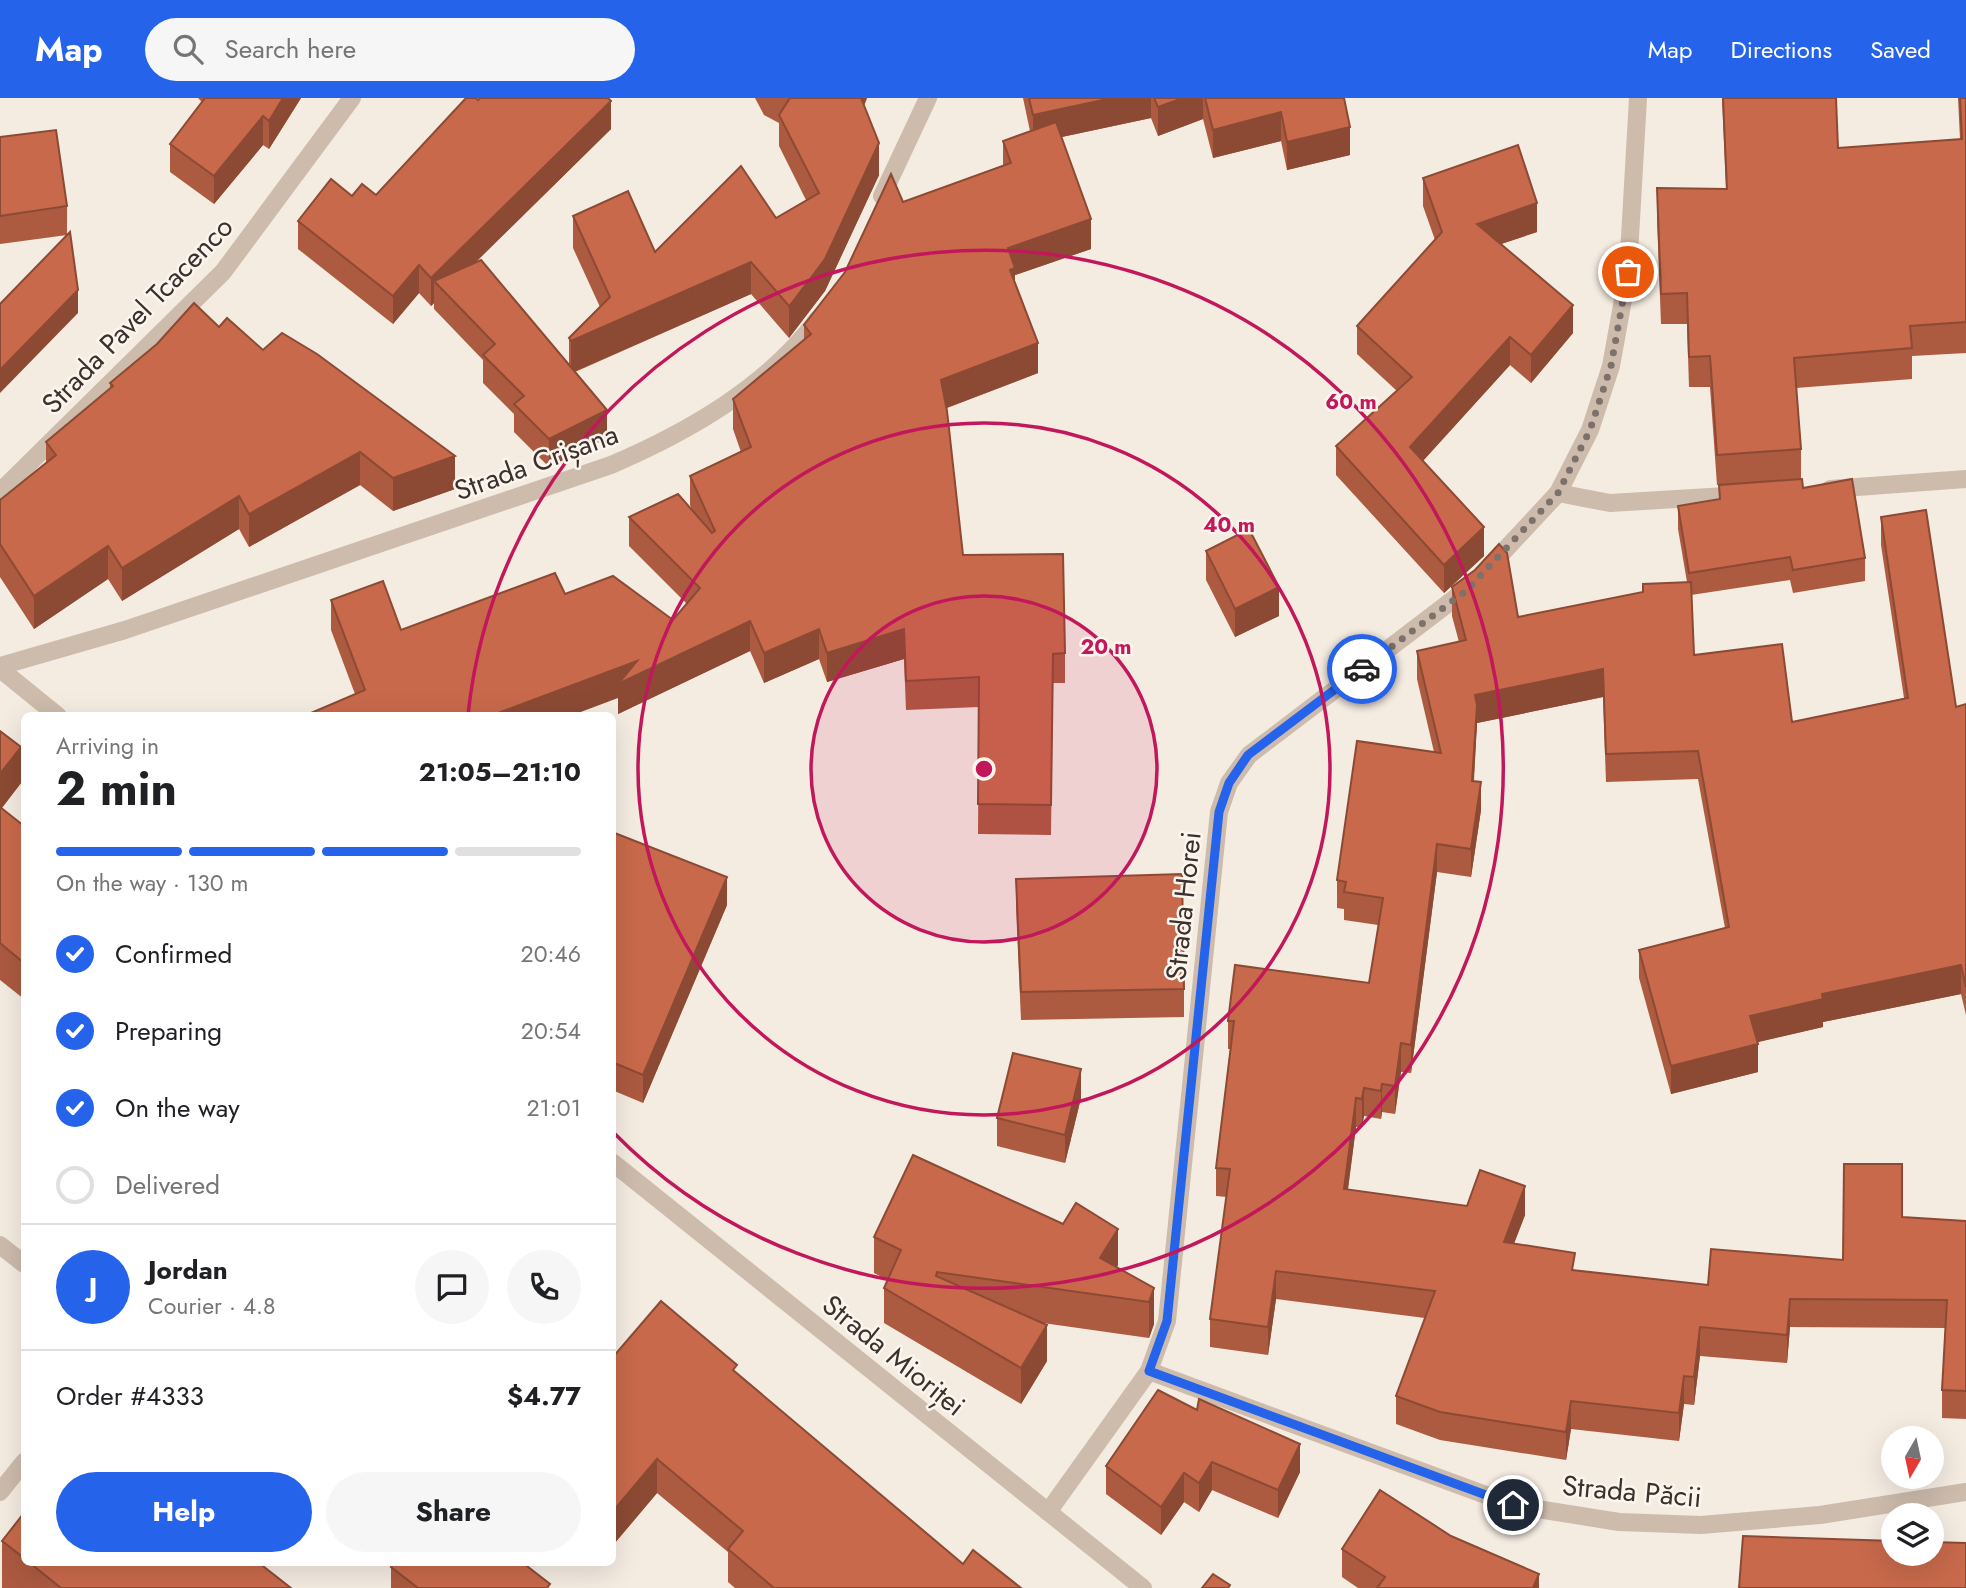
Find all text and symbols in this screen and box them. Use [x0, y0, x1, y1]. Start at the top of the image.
search box [145, 18, 635, 81]
text: Map [35, 26, 103, 73]
icon: search [169, 30, 207, 68]
text: Search here [225, 30, 356, 68]
text: Map [1648, 32, 1693, 67]
text: Directions [1731, 32, 1832, 67]
text: Saved [1870, 32, 1931, 67]
street label: Strada Pavel Tcacenco [32, 208, 242, 423]
pin [1598, 242, 1658, 302]
icon: bag [1609, 253, 1647, 291]
text: 60 m [1325, 387, 1377, 417]
street label: Strada Crișana [448, 414, 624, 511]
text: 40 m [1203, 510, 1255, 540]
text: 20 m [1080, 632, 1132, 662]
courier [1327, 634, 1397, 704]
icon: car [1343, 650, 1381, 688]
text: Arriving in [56, 729, 159, 763]
text: 21:05–21:10 [419, 753, 581, 791]
text: 2 min [56, 756, 177, 822]
centre of rings [972, 757, 996, 781]
street label: Strada Horei [1155, 830, 1212, 982]
text: On the way · 130 m [56, 866, 248, 900]
icon: check [56, 935, 94, 973]
text: Confirmed [115, 935, 232, 973]
text: 20:46 [521, 937, 581, 971]
icon: check [56, 1012, 94, 1050]
text: Preparing [115, 1012, 222, 1050]
text: 20:54 [521, 1014, 581, 1048]
icon: check [56, 1089, 94, 1127]
text: On the way [115, 1089, 240, 1127]
text: 21:01 [527, 1091, 581, 1125]
text: Delivered [115, 1166, 220, 1204]
button: chat [415, 1250, 489, 1324]
button: phone [507, 1250, 581, 1324]
text: Jordan [148, 1251, 228, 1289]
text: J [89, 1268, 97, 1306]
street label: Strada Mioriței [813, 1285, 974, 1426]
text: Courier · 4.8 [148, 1289, 276, 1323]
text: Order #4333 [56, 1377, 204, 1415]
text: $4.77 [507, 1377, 581, 1415]
north arrow [1881, 1426, 1944, 1489]
map controls [1881, 1426, 1944, 1566]
street label: Strada Păcii [1561, 1465, 1703, 1518]
button: Help [56, 1472, 312, 1552]
button: Share [326, 1472, 581, 1552]
pin [1483, 1475, 1543, 1535]
icon: home [1494, 1486, 1532, 1524]
button: layers [1881, 1503, 1944, 1566]

